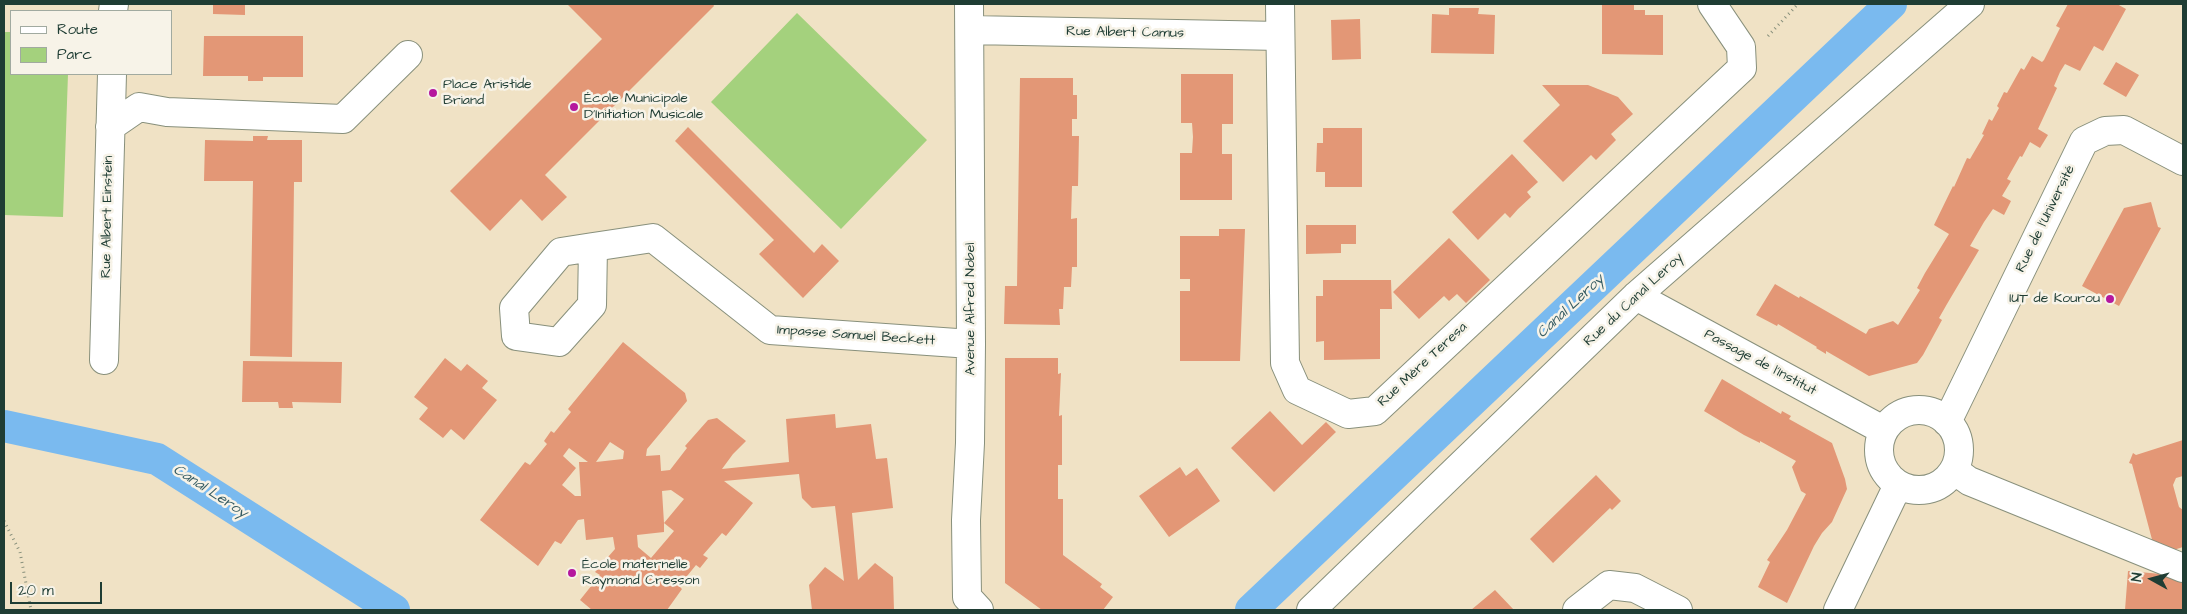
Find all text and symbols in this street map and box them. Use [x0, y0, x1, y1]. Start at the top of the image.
legend [10, 10, 172, 75]
text: Route [57, 19, 98, 40]
street label: Rue Albert Camus [1066, 24, 1184, 42]
text: Parc [57, 44, 92, 65]
place label: Place Aristide Briand [443, 77, 532, 110]
marker: Place Aristide Briand [427, 87, 439, 99]
place label: École Municipale D'Initiation Musicale [584, 91, 703, 124]
marker: École Municipale D'Initiation Musicale [568, 101, 580, 113]
street label: Rue Albert Einstein [99, 156, 117, 278]
street label: Rue de l'Université [2013, 163, 2079, 275]
street label: Avenue Alfred Nobel [963, 243, 979, 375]
street label: Rue du Canal Leroy [1581, 250, 1687, 350]
water label: Canal Leroy [1534, 271, 1608, 343]
place label: IUT de Kourou [2009, 291, 2100, 307]
marker: IUT de Kourou [2104, 293, 2116, 305]
street label: Rue Mère Teresa [1375, 319, 1471, 411]
street label: Impasse Samuel Beckett [776, 322, 936, 350]
street label: Passage de l'Institut [1701, 326, 1819, 400]
water label: Canal Leroy [169, 461, 251, 523]
north arrow [2127, 554, 2177, 604]
place label: École maternelle Raymond Cresson [582, 557, 699, 590]
marker: École maternelle Raymond Cresson [566, 567, 578, 579]
scale bar [12, 572, 105, 604]
text: N [2127, 572, 2148, 583]
text: 20 m [18, 580, 54, 601]

